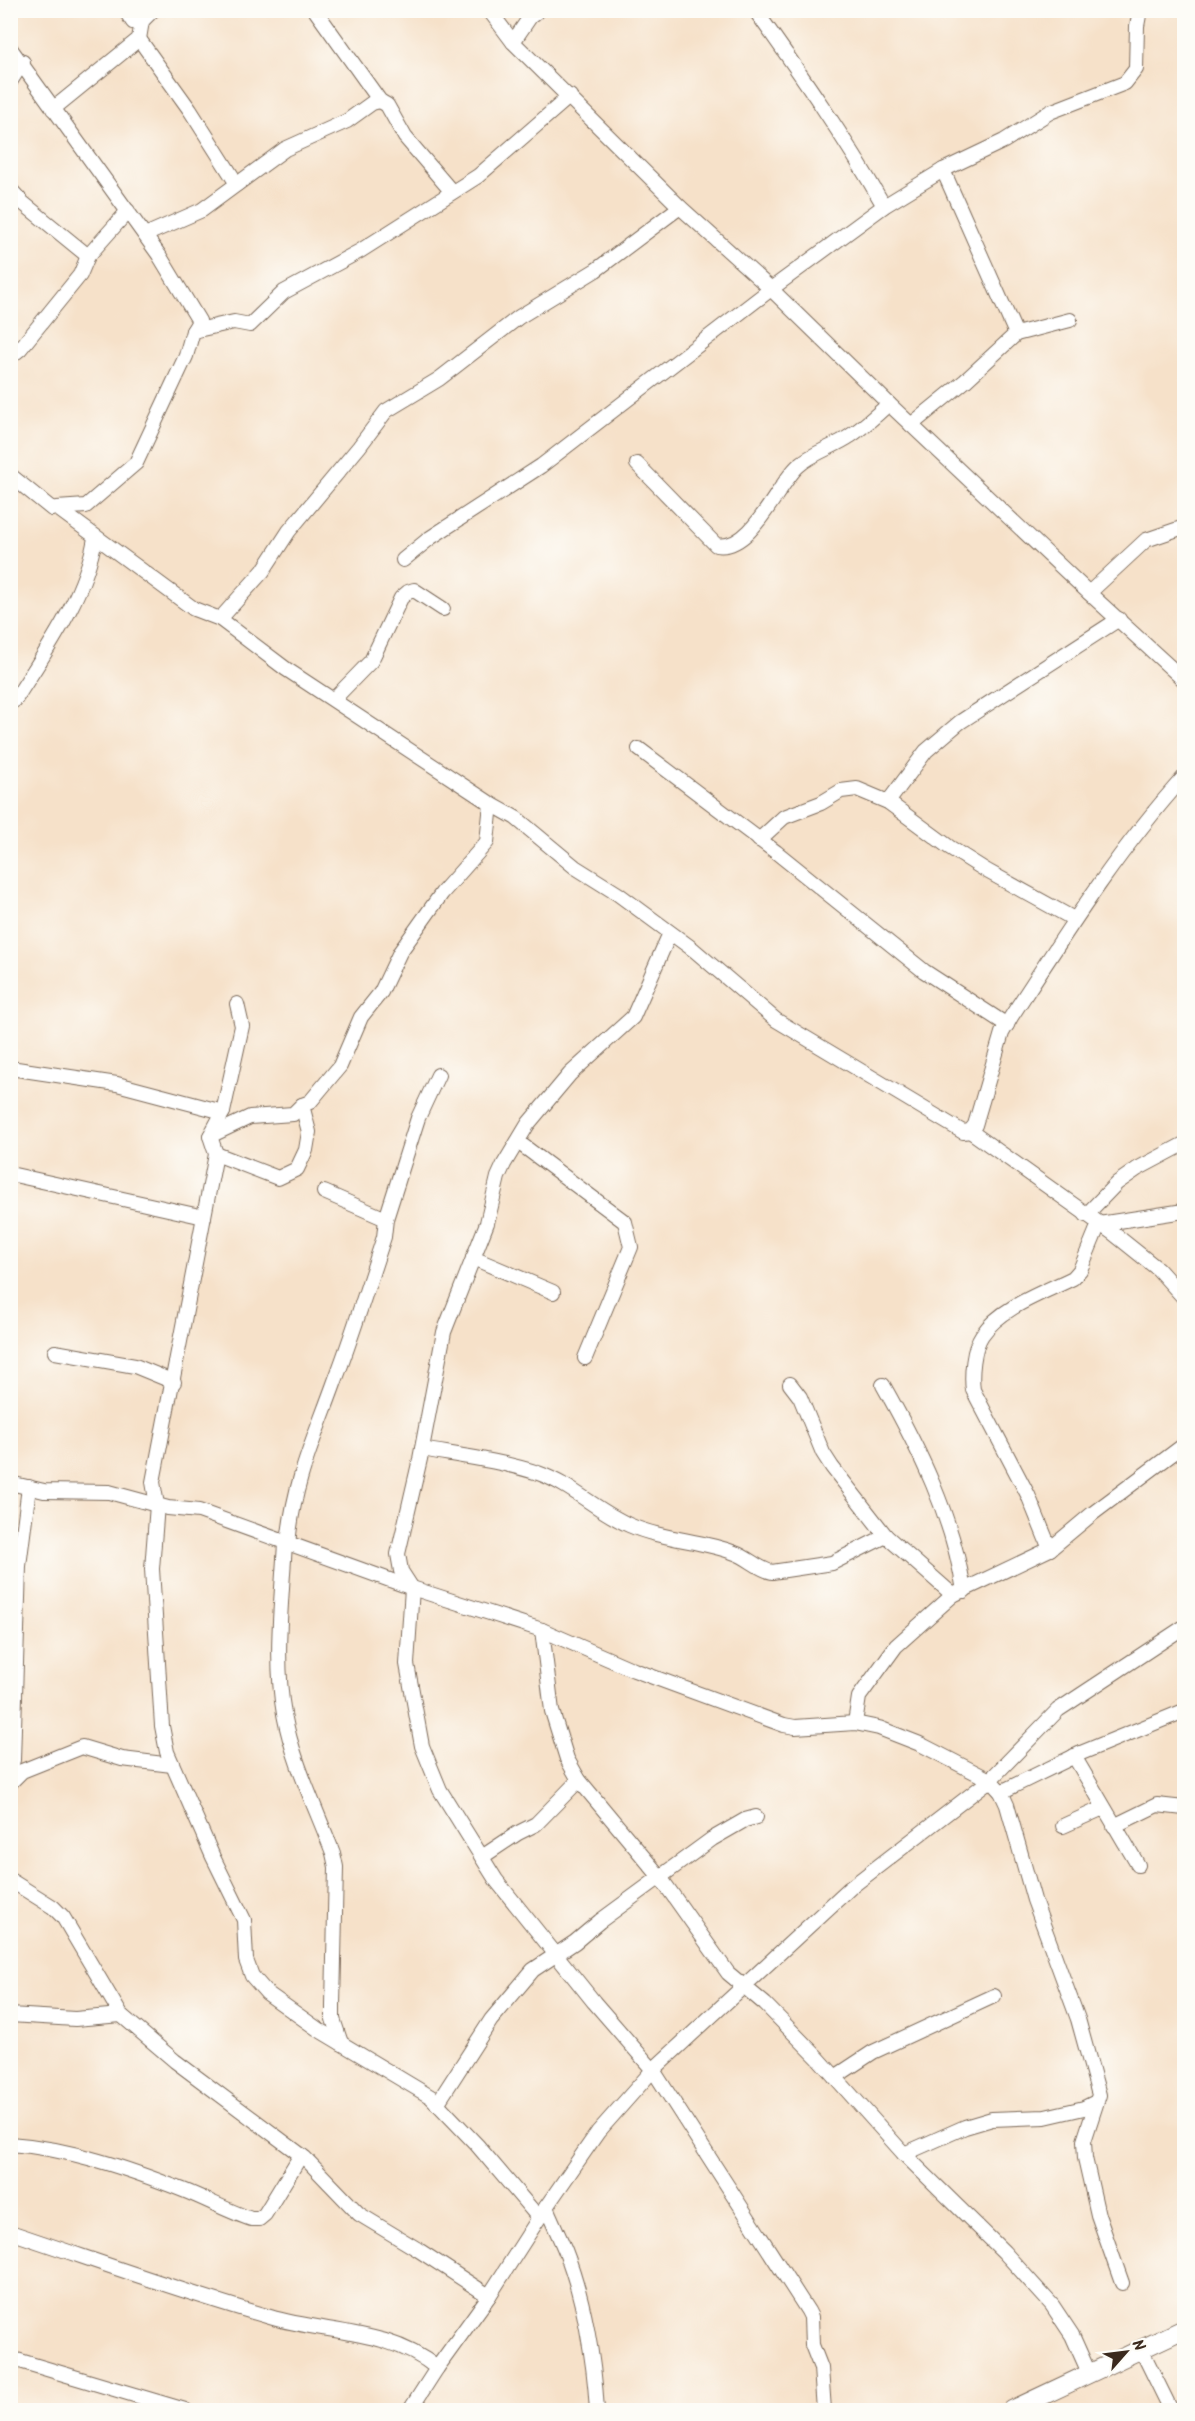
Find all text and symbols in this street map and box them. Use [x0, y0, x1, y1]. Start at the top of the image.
north arrow [1096, 2322, 1156, 2382]
text: N [1125, 2335, 1151, 2356]

